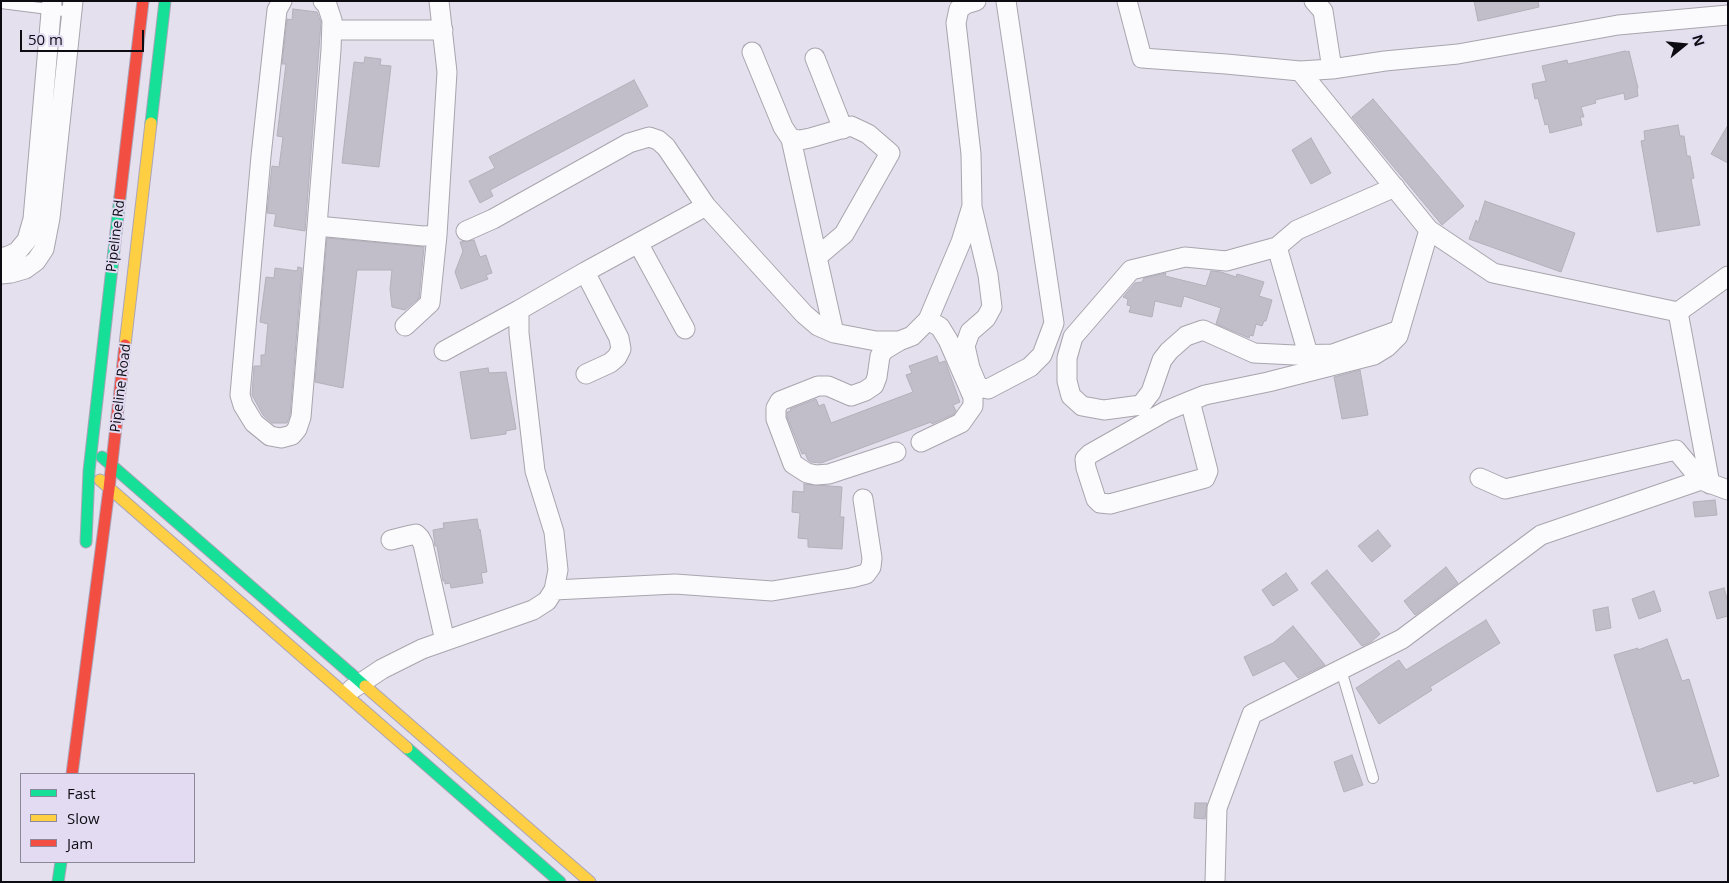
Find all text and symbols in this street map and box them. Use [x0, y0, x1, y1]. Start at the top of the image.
scale bar [22, 20, 146, 52]
north arrow [1659, 20, 1709, 70]
text: 50 m [28, 29, 63, 49]
text: N [1688, 32, 1710, 49]
street label: Pipeline Rd [103, 199, 129, 273]
street label: Pipeline Road [107, 343, 135, 433]
legend [20, 773, 195, 863]
text: Fast [67, 783, 96, 803]
text: Slow [67, 808, 100, 828]
text: Jam [67, 833, 93, 853]

